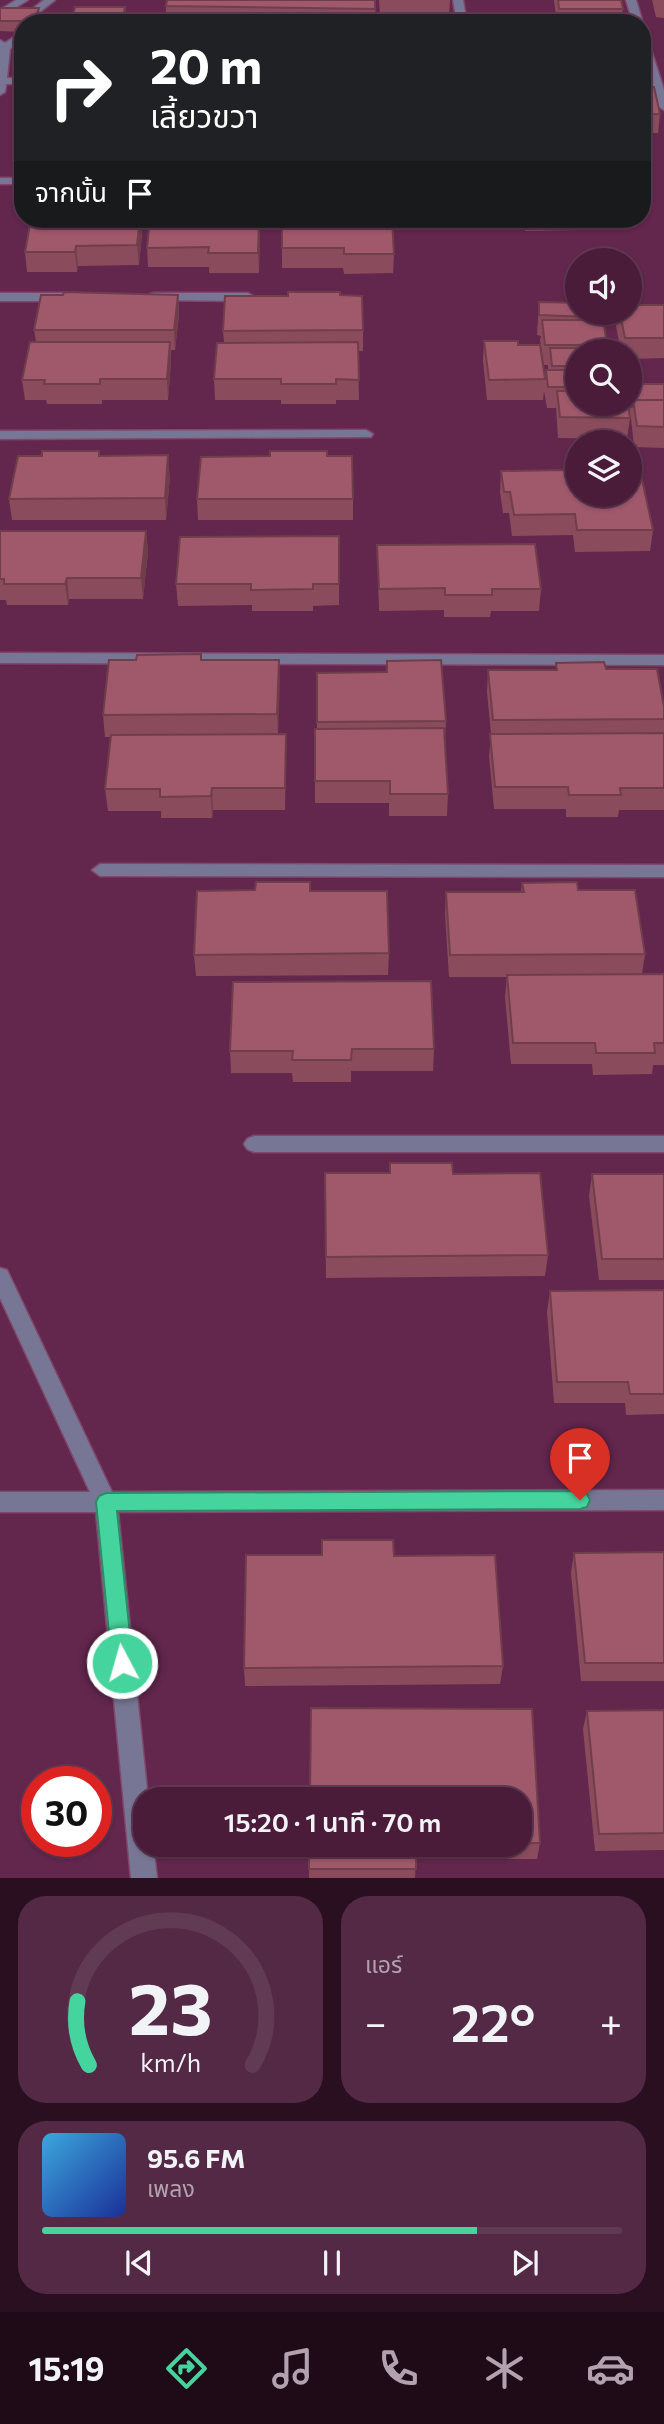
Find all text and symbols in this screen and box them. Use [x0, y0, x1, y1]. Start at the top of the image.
text: 20 m [150, 34, 262, 94]
icon: right [35, 42, 126, 133]
text: เลี้ยวขวา [150, 95, 258, 135]
icon: arrive [121, 175, 159, 213]
text: จากนั้น [35, 176, 107, 207]
map controls [565, 248, 642, 507]
button: sound [565, 248, 642, 325]
button: search [565, 339, 642, 416]
button: layers [565, 430, 642, 507]
pin [550, 1428, 610, 1500]
icon: arrive [561, 1439, 599, 1477]
position arrow [85, 1626, 159, 1700]
speed limit sign: 30 [21, 1766, 112, 1857]
text: 15:20 · 1 นาที · 70 m [224, 1806, 441, 1837]
text: แอร์ [365, 1950, 402, 1978]
text: 23 [129, 1962, 212, 2051]
text: 22° [451, 1989, 535, 2053]
text: − [365, 1998, 387, 2045]
text: + [600, 1998, 622, 2045]
text: km/h [140, 2047, 201, 2077]
text: 95.6 FM [147, 2142, 245, 2173]
text: เพลง [147, 2174, 195, 2202]
icon: previous [120, 2244, 158, 2282]
icon: pause [313, 2244, 351, 2282]
icon: next [506, 2244, 544, 2282]
icon: directions [162, 2344, 211, 2393]
icon: music [268, 2344, 317, 2393]
icon: phone [374, 2344, 423, 2393]
icon: climate [480, 2344, 529, 2393]
icon: car [586, 2344, 635, 2393]
text: 15:19 [29, 2348, 104, 2388]

